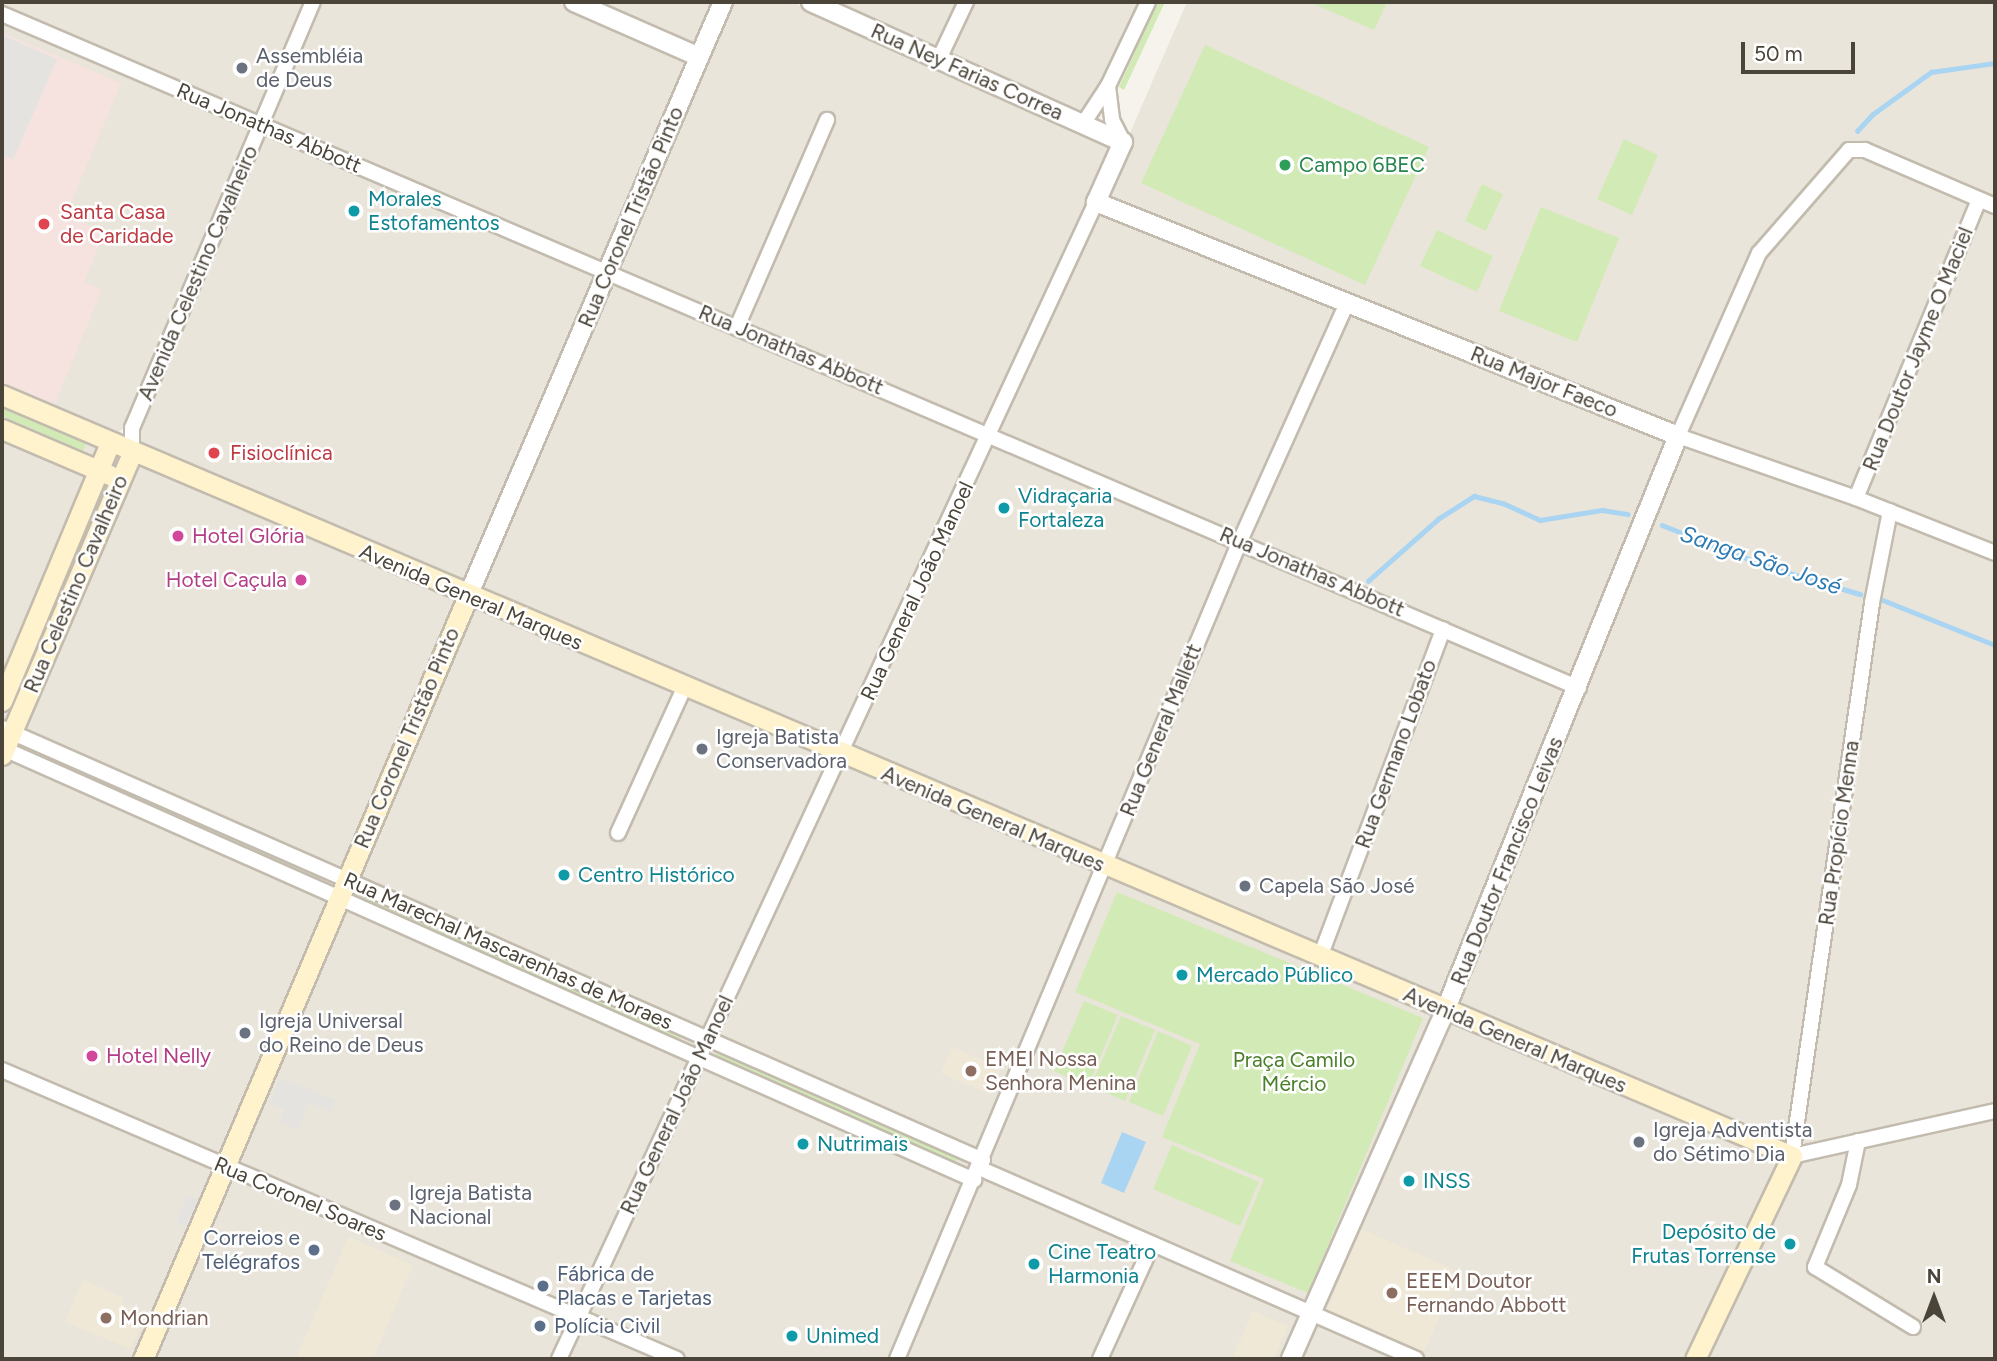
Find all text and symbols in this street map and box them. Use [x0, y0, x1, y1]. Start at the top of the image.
street label: Rua Ney Farias Correa [867, 18, 1067, 126]
scale bar [1745, 28, 1859, 72]
text: 50 m [1754, 41, 1803, 66]
place label: Assembléia de Deus [256, 43, 363, 93]
marker: Assembléia de Deus [234, 60, 250, 76]
street label: Rua Jonathas Abbott [173, 78, 365, 178]
street label: Rua Coronel Tristão Pinto [573, 103, 689, 331]
street label: Avenida Celestino Cavalheiro [133, 142, 263, 404]
place label: Campo 6BEC [1299, 152, 1425, 178]
marker: Campo 6BEC [1277, 157, 1293, 173]
place label: Morales Estofamentos [368, 186, 500, 236]
place label: Santa Casa de Caridade [60, 199, 174, 249]
marker: Morales Estofamentos [346, 203, 362, 219]
marker: Santa Casa de Caridade [34, 214, 54, 234]
street label: Rua Doutor Jayme O Maciel [1857, 223, 1979, 475]
street label: Rua Jonathas Abbott [695, 300, 887, 400]
street label: Rua Major Faeco [1467, 341, 1621, 423]
place label: Fisioclínica [230, 440, 333, 466]
marker: Fisioclínica [204, 443, 224, 463]
street label: Rua Celestino Cavalheiro [19, 471, 133, 697]
street label: Rua General João Manoel [855, 478, 979, 704]
place label: Vidraçaria Fortaleza [1018, 483, 1112, 533]
marker: Vidraçaria Fortaleza [996, 500, 1012, 516]
water label: Sanga São José [1677, 520, 1845, 600]
street label: Rua Jonathas Abbott [1216, 522, 1408, 622]
place label: Hotel Glória [192, 523, 305, 549]
marker: Hotel Glória [170, 528, 186, 544]
street label: Avenida General Marques [356, 539, 586, 655]
place label: Hotel Caçula [166, 567, 287, 593]
marker: Hotel Caçula [293, 572, 309, 588]
street label: Rua Coronel Tristão Pinto [349, 624, 465, 852]
street label: Rua General Mallett [1115, 640, 1207, 820]
street label: Rua Germano Lobato [1350, 656, 1442, 852]
place label: Igreja Batista Conservadora [716, 724, 847, 774]
street label: Rua Doutor Francisco Leivas [1446, 733, 1568, 989]
street label: Rua Propício Menna [1814, 739, 1864, 927]
marker: Igreja Batista Conservadora [694, 741, 710, 757]
street label: Avenida General Marques [878, 761, 1108, 877]
place label: Centro Histórico [578, 862, 735, 888]
street label: Rua Marechal Mascarenhas de Moraes [340, 867, 676, 1035]
marker: Centro Histórico [556, 867, 572, 883]
place label: Capela São José [1259, 873, 1414, 899]
marker: Capela São José [1237, 878, 1253, 894]
place label: Mercado Público [1196, 962, 1353, 988]
marker: Mercado Público [1174, 967, 1190, 983]
street label: Avenida General Marques [1400, 982, 1630, 1098]
street label: Rua General João Manoel [615, 992, 739, 1218]
place label: Igreja Universal do Reino de Deus [259, 1008, 424, 1058]
marker: Igreja Universal do Reino de Deus [237, 1025, 253, 1041]
place label: Hotel Nelly [106, 1043, 211, 1069]
place label: EMEI Nossa Senhora Menina [985, 1046, 1136, 1096]
park label: Praça Camilo Mércio [1233, 1047, 1355, 1097]
marker: Hotel Nelly [84, 1048, 100, 1064]
marker: EMEI Nossa Senhora Menina [963, 1063, 979, 1079]
place label: Igreja Adventista do Sétimo Dia [1653, 1117, 1813, 1167]
place label: Nutrimais [817, 1131, 908, 1157]
marker: Igreja Adventista do Sétimo Dia [1631, 1134, 1647, 1150]
marker: Nutrimais [795, 1136, 811, 1152]
street label: Rua Coronel Soares [210, 1151, 390, 1247]
place label: INSS [1423, 1168, 1471, 1194]
marker: INSS [1401, 1173, 1417, 1189]
place label: Igreja Batista Nacional [409, 1180, 532, 1230]
marker: Igreja Batista Nacional [387, 1197, 403, 1213]
place label: Depósito de Frutas Torrense [1631, 1219, 1776, 1269]
place label: Correios e Telégrafos [202, 1225, 300, 1275]
marker: Depósito de Frutas Torrense [1782, 1236, 1798, 1252]
place label: Cine Teatro Harmonia [1048, 1239, 1156, 1289]
marker: Correios e Telégrafos [306, 1242, 322, 1258]
marker: Cine Teatro Harmonia [1026, 1256, 1042, 1272]
place label: Fábrica de Placas e Tarjetas [557, 1261, 712, 1311]
north arrow [1899, 1263, 1969, 1333]
text: N [1927, 1265, 1941, 1288]
place label: EEEM Doutor Fernando Abbott [1406, 1268, 1567, 1318]
marker: Fábrica de Placas e Tarjetas [535, 1278, 551, 1294]
marker: EEEM Doutor Fernando Abbott [1384, 1285, 1400, 1301]
place label: Mondrian [120, 1305, 208, 1331]
marker: Mondrian [98, 1310, 114, 1326]
place label: Polícia Civil [554, 1313, 660, 1339]
marker: Polícia Civil [532, 1318, 548, 1334]
place label: Unimed [806, 1323, 879, 1349]
marker: Unimed [784, 1328, 800, 1344]

